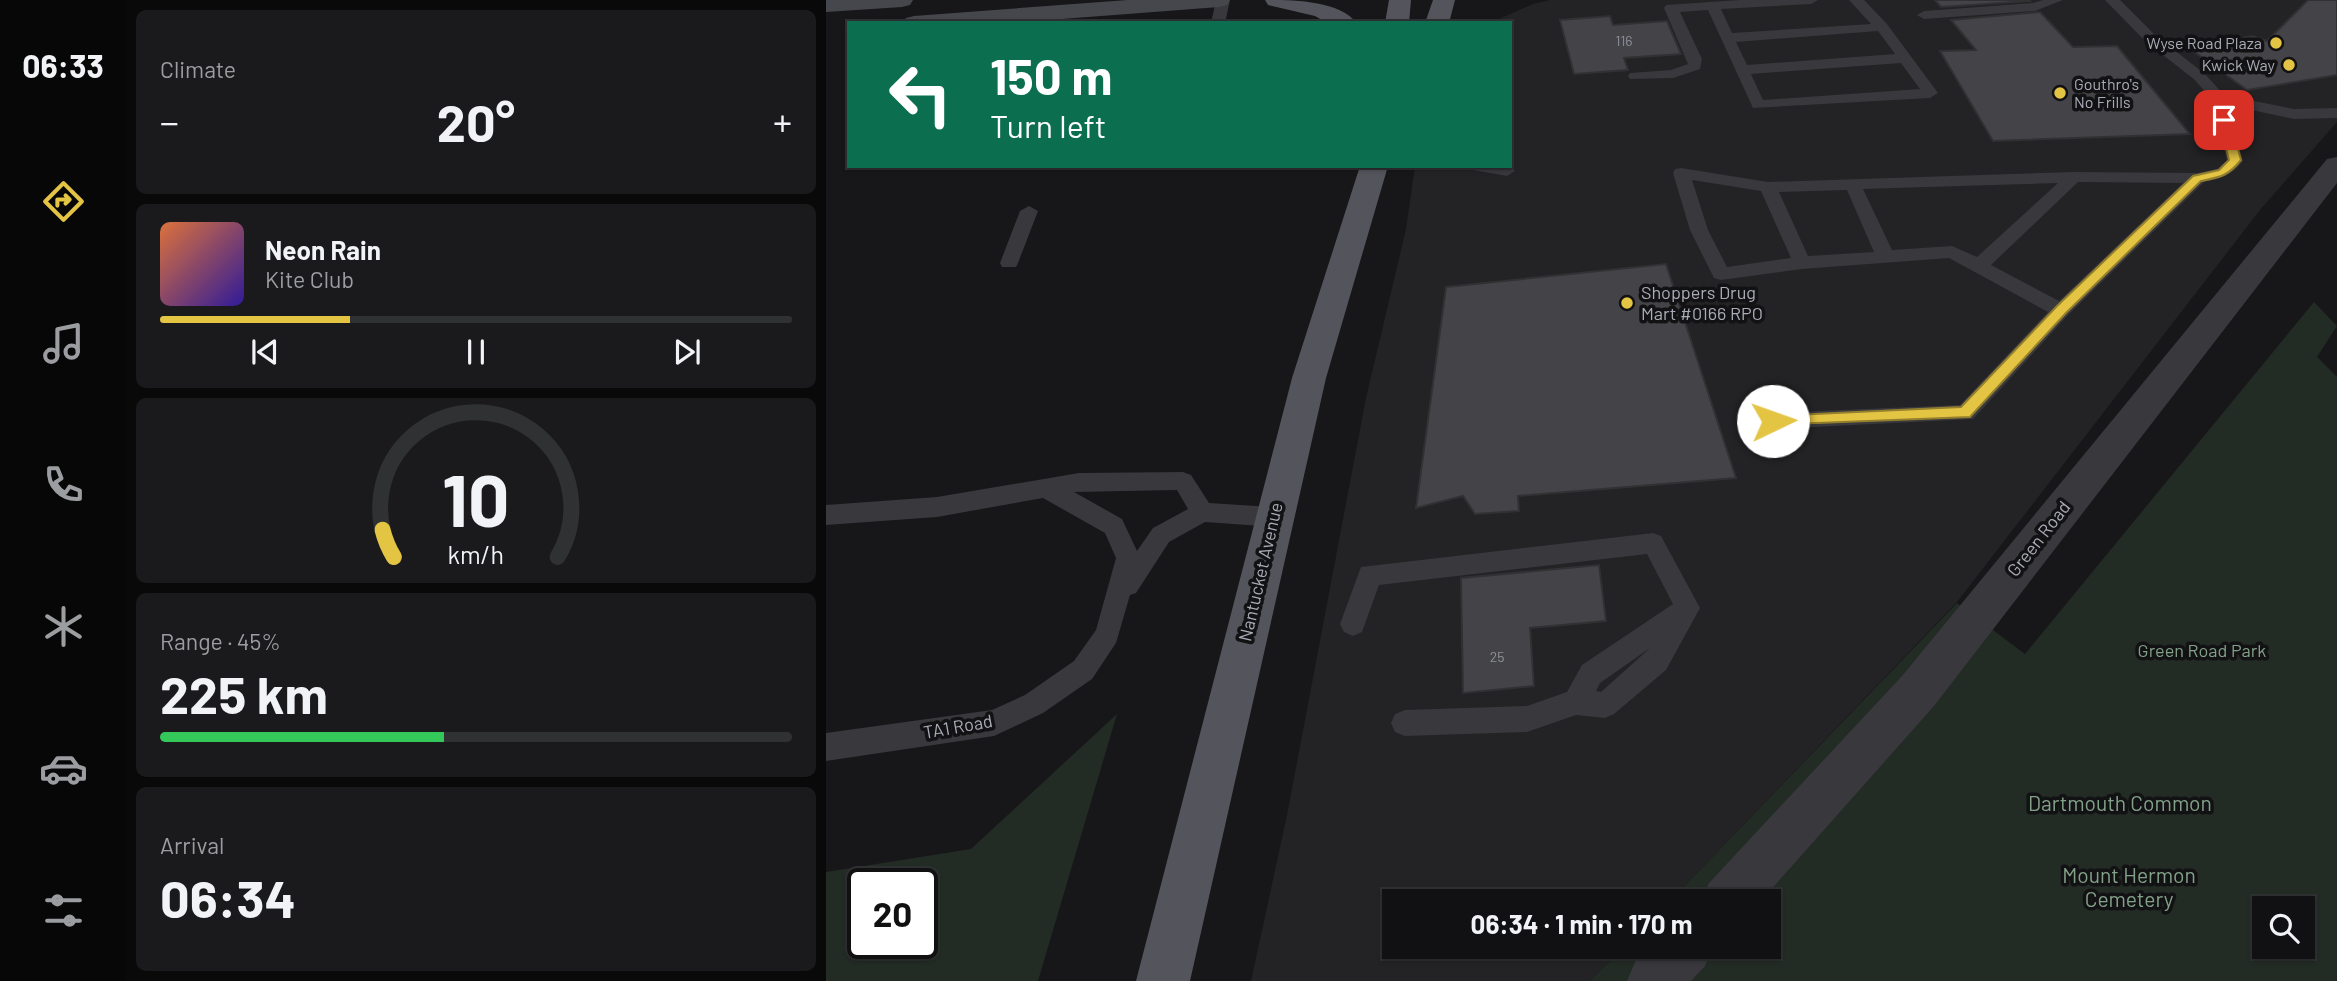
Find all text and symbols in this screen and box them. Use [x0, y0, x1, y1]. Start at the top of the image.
house number: 116 [1615, 32, 1633, 49]
place label: Wyse Road Plaza [2147, 33, 2262, 52]
marker: Wyse Road Plaza [2268, 35, 2284, 51]
text: 06:33 [22, 46, 104, 84]
text: 150 m [990, 46, 1112, 105]
icon: left [875, 49, 966, 140]
text: Climate [160, 55, 236, 83]
place label: Kwick Way [2202, 55, 2276, 74]
marker: Kwick Way [2281, 57, 2297, 73]
place label: Gouthro's No Frills [2074, 74, 2139, 111]
marker: Gouthro's No Frills [2052, 85, 2068, 101]
text: 20° [437, 90, 515, 152]
pin [2194, 90, 2254, 150]
text: − [160, 98, 179, 144]
text: + [773, 98, 792, 144]
icon: arrive [2205, 101, 2243, 139]
text: Turn left [990, 106, 1107, 144]
icon: directions [39, 177, 88, 226]
text: Neon Rain [265, 234, 381, 265]
text: Kite Club [265, 265, 354, 293]
place label: Shoppers Drug Mart #0166 RPO [1641, 281, 1763, 324]
marker: Shoppers Drug Mart #0166 RPO [1619, 295, 1635, 311]
icon: music [39, 319, 88, 368]
icon: previous [246, 333, 284, 371]
icon: pause [457, 333, 495, 371]
icon: next [668, 333, 706, 371]
position arrow [1736, 384, 1810, 458]
text: 10 [442, 454, 510, 542]
icon: phone [39, 460, 88, 509]
street label: Green Road [2002, 496, 2075, 581]
street label: Nantucket Avenue [1233, 500, 1287, 643]
text: km/h [448, 538, 504, 568]
icon: climate [39, 602, 88, 651]
text: Range · 45% [160, 627, 281, 655]
park label: Green Road Park [2138, 639, 2266, 661]
house number: 25 [1490, 648, 1504, 665]
text: 225 km [160, 662, 328, 724]
street label: TA1 Road [922, 709, 994, 743]
icon: car [39, 744, 88, 793]
park label: Dartmouth Common [2028, 790, 2212, 815]
text: Arrival [160, 831, 224, 859]
park label: Mount Hermon Cemetery [2062, 862, 2196, 911]
text: 06:34 [160, 866, 296, 928]
speed limit sign: 20 [847, 868, 938, 959]
icon: filters [39, 886, 88, 935]
map controls [2252, 896, 2315, 959]
button: search [2252, 896, 2315, 959]
text: 06:34 · 1 min · 170 m [1471, 908, 1692, 939]

